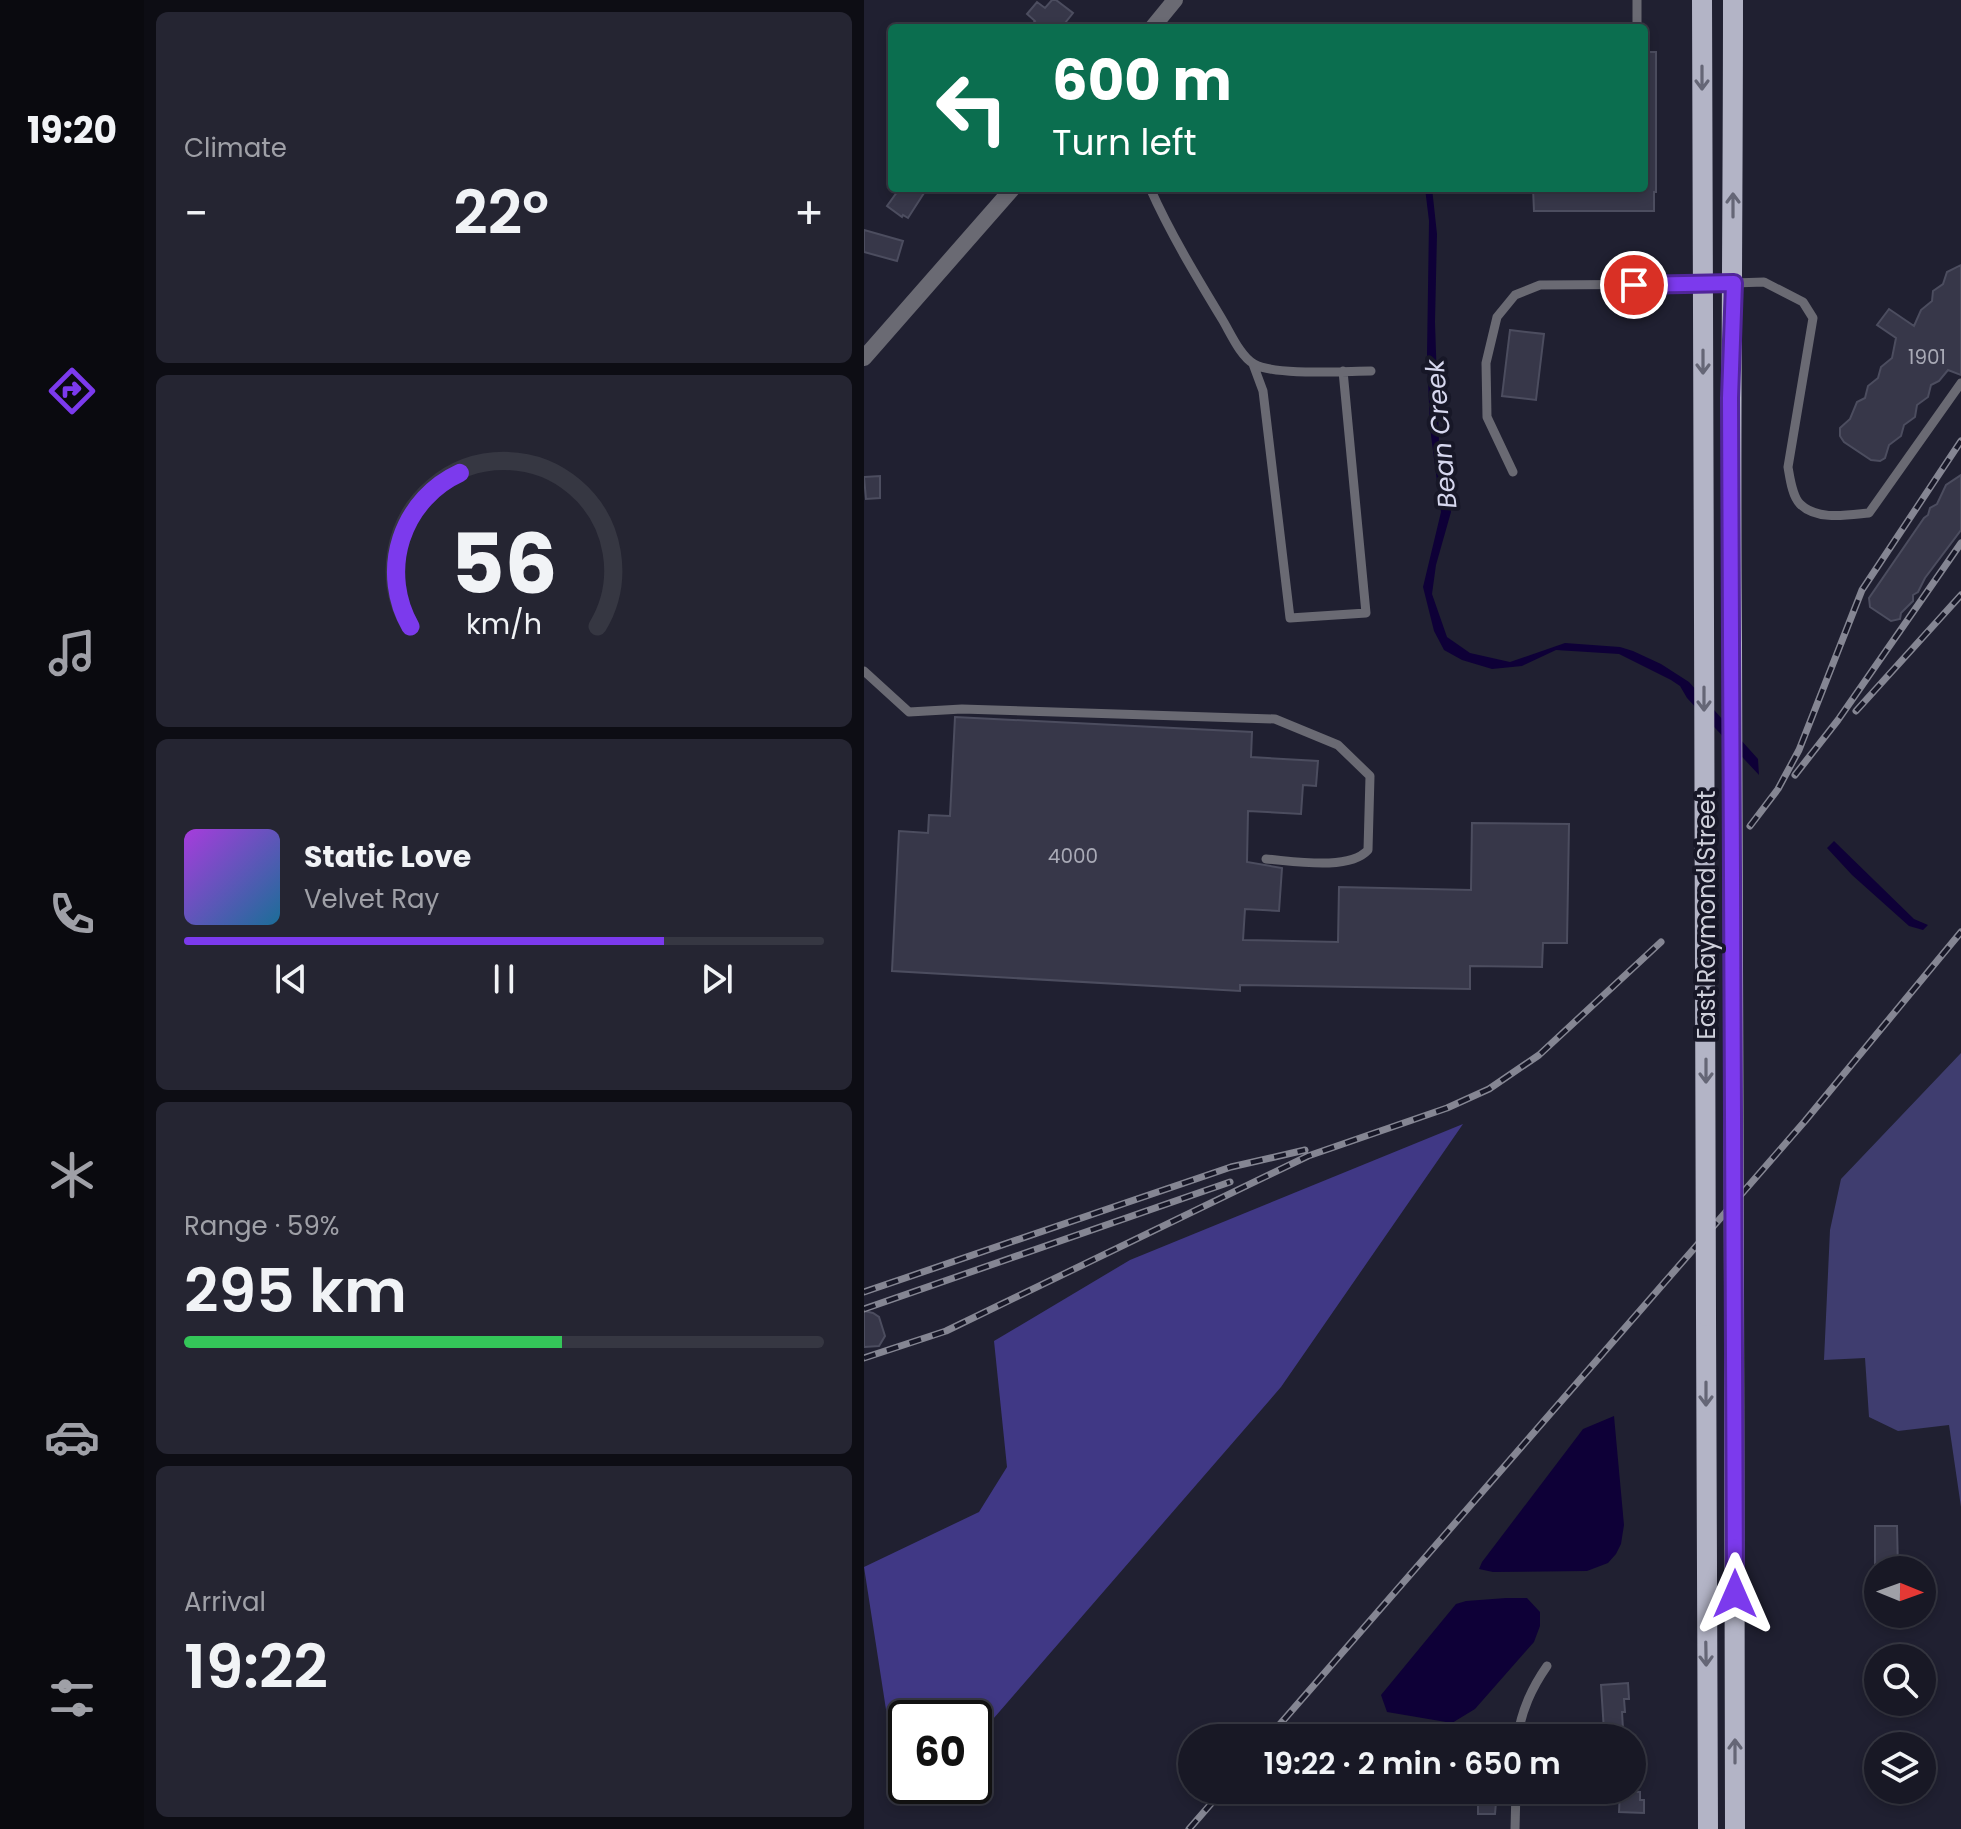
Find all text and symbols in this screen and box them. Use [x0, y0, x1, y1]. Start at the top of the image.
text: 600 m [1052, 41, 1232, 120]
icon: left [920, 56, 1024, 160]
one-way arrow [1694, 64, 1710, 91]
text: 19:20 [27, 105, 117, 156]
text: Turn left [1052, 117, 1197, 168]
text: Climate [184, 130, 287, 166]
text: 22° [453, 171, 549, 255]
text: − [184, 183, 208, 244]
text: + [794, 183, 824, 244]
one-way arrow [1725, 192, 1741, 219]
pin [1600, 251, 1668, 319]
icon: arrive [1612, 263, 1656, 307]
house number: 1901 [1908, 343, 1946, 371]
one-way arrow [1695, 348, 1711, 375]
water label: Bean Creek [1416, 356, 1465, 510]
icon: directions [44, 363, 100, 419]
text: 56 [450, 506, 558, 622]
text: km/h [466, 604, 542, 644]
icon: music [44, 625, 100, 681]
one-way arrow [1696, 685, 1712, 712]
street label: East Raymond Street [1690, 791, 1723, 1039]
text: Static Love [304, 835, 471, 878]
house number: 4000 [1048, 842, 1098, 870]
text: Velvet Ray [304, 881, 439, 917]
icon: phone [44, 886, 100, 942]
icon: previous [269, 957, 313, 1001]
icon: pause [482, 957, 526, 1001]
icon: next [695, 957, 739, 1001]
one-way arrow [1698, 1057, 1713, 1084]
icon: climate [44, 1147, 100, 1203]
text: Range · 59% [184, 1208, 340, 1244]
text: 295 km [184, 1249, 407, 1333]
one-way arrow [1698, 1380, 1714, 1407]
icon: car [44, 1409, 100, 1465]
position arrow [1693, 1552, 1777, 1636]
north arrow [1864, 1556, 1936, 1628]
map controls [1864, 1556, 1936, 1804]
text: Arrival [184, 1584, 266, 1620]
text: 19:22 [184, 1625, 328, 1709]
one-way arrow [1699, 1640, 1714, 1667]
button: search [1864, 1644, 1936, 1716]
icon: filters [44, 1670, 100, 1726]
speed limit sign: 60 [888, 1700, 992, 1804]
button: layers [1864, 1732, 1936, 1804]
one-way arrow [1727, 1738, 1743, 1765]
text: 19:22 · 2 min · 650 m [1263, 1742, 1561, 1785]

